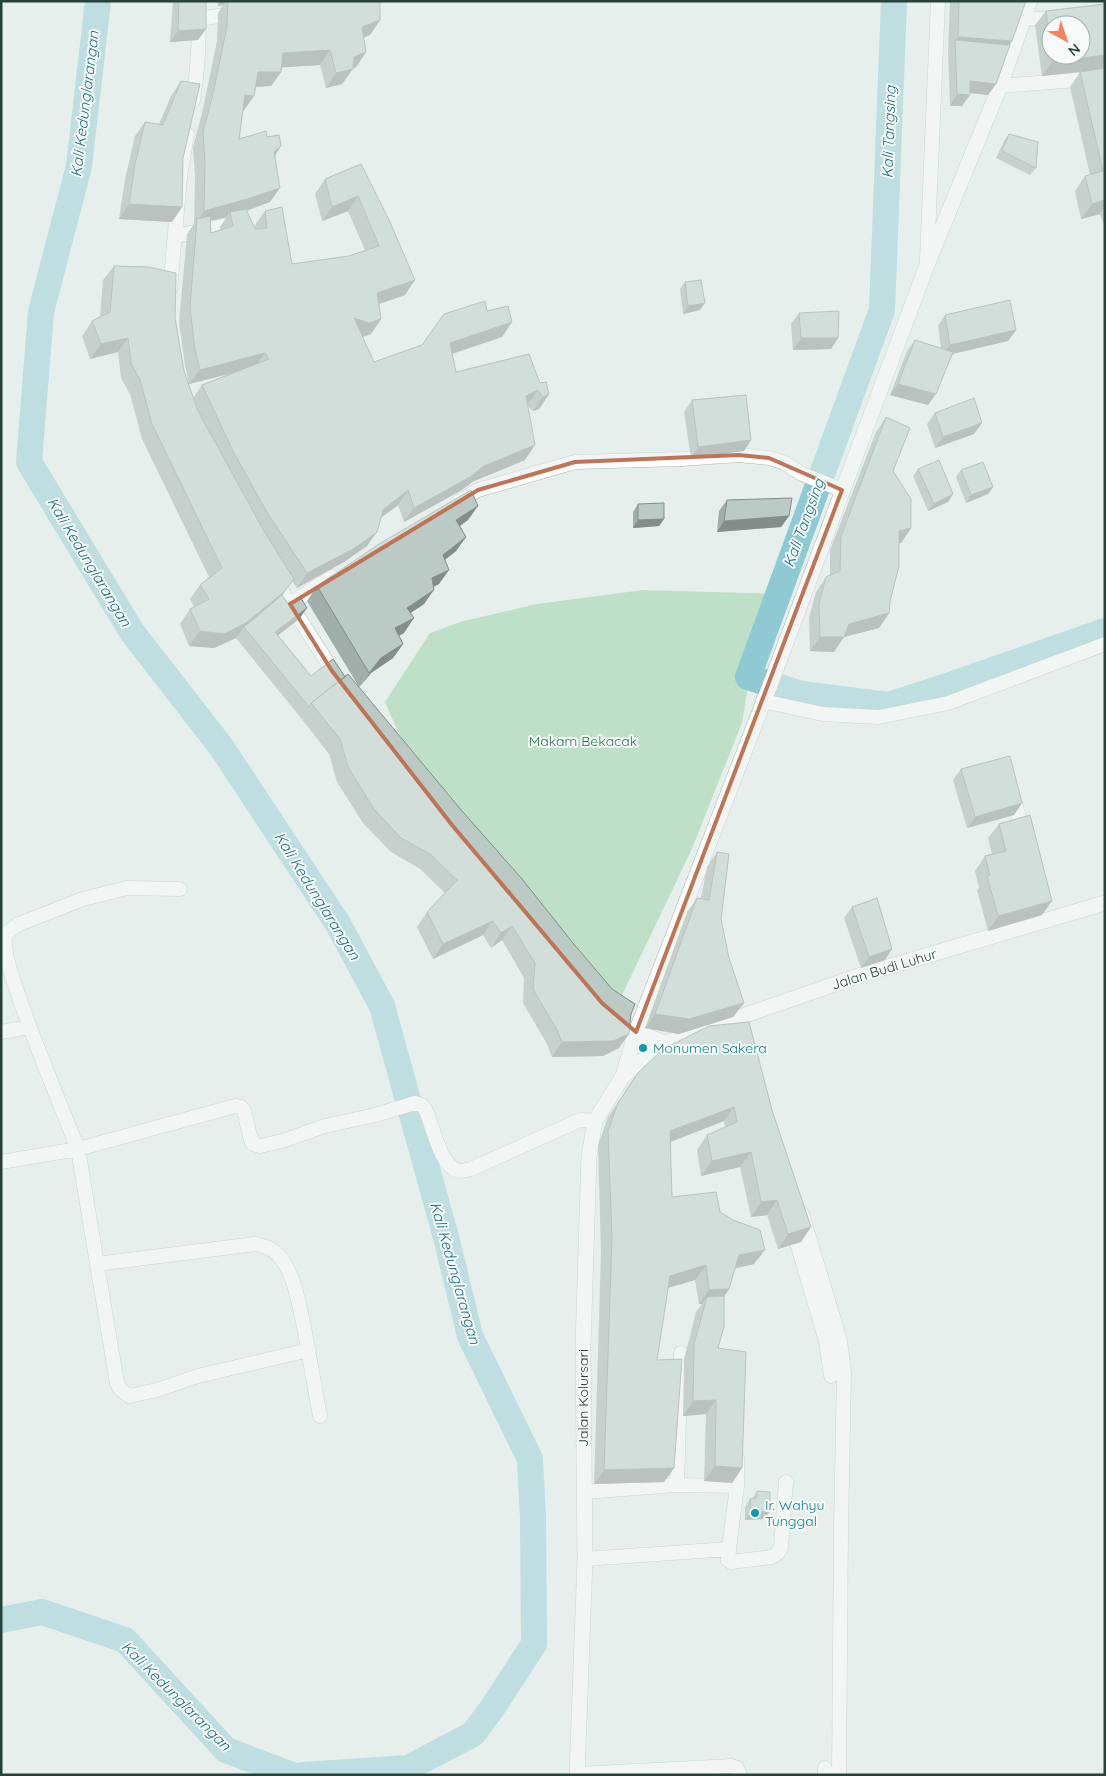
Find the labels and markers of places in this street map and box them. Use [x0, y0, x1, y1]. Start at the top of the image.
place label: Monumen Sakera [653, 1039, 767, 1057]
marker: Monumen Sakera [637, 1042, 649, 1054]
place label: Ir. Wahyu Tunggal [765, 1496, 824, 1530]
marker: Ir. Wahyu Tunggal [749, 1507, 761, 1519]

